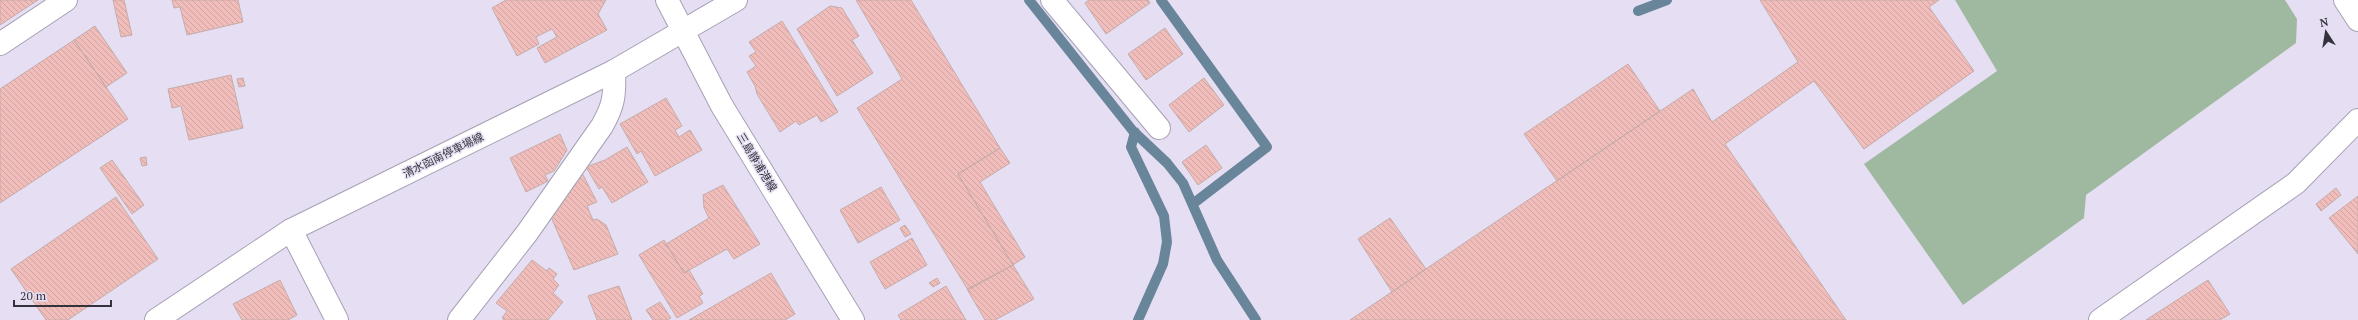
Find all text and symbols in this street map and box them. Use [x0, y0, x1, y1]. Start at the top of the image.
north arrow [2306, 12, 2346, 52]
text: N [2318, 14, 2330, 30]
street label: 清水函南停車場線 [400, 129, 486, 181]
street label: 三島静浦港線 [734, 130, 780, 194]
scale bar [14, 282, 111, 308]
text: 20 m [20, 288, 47, 303]

